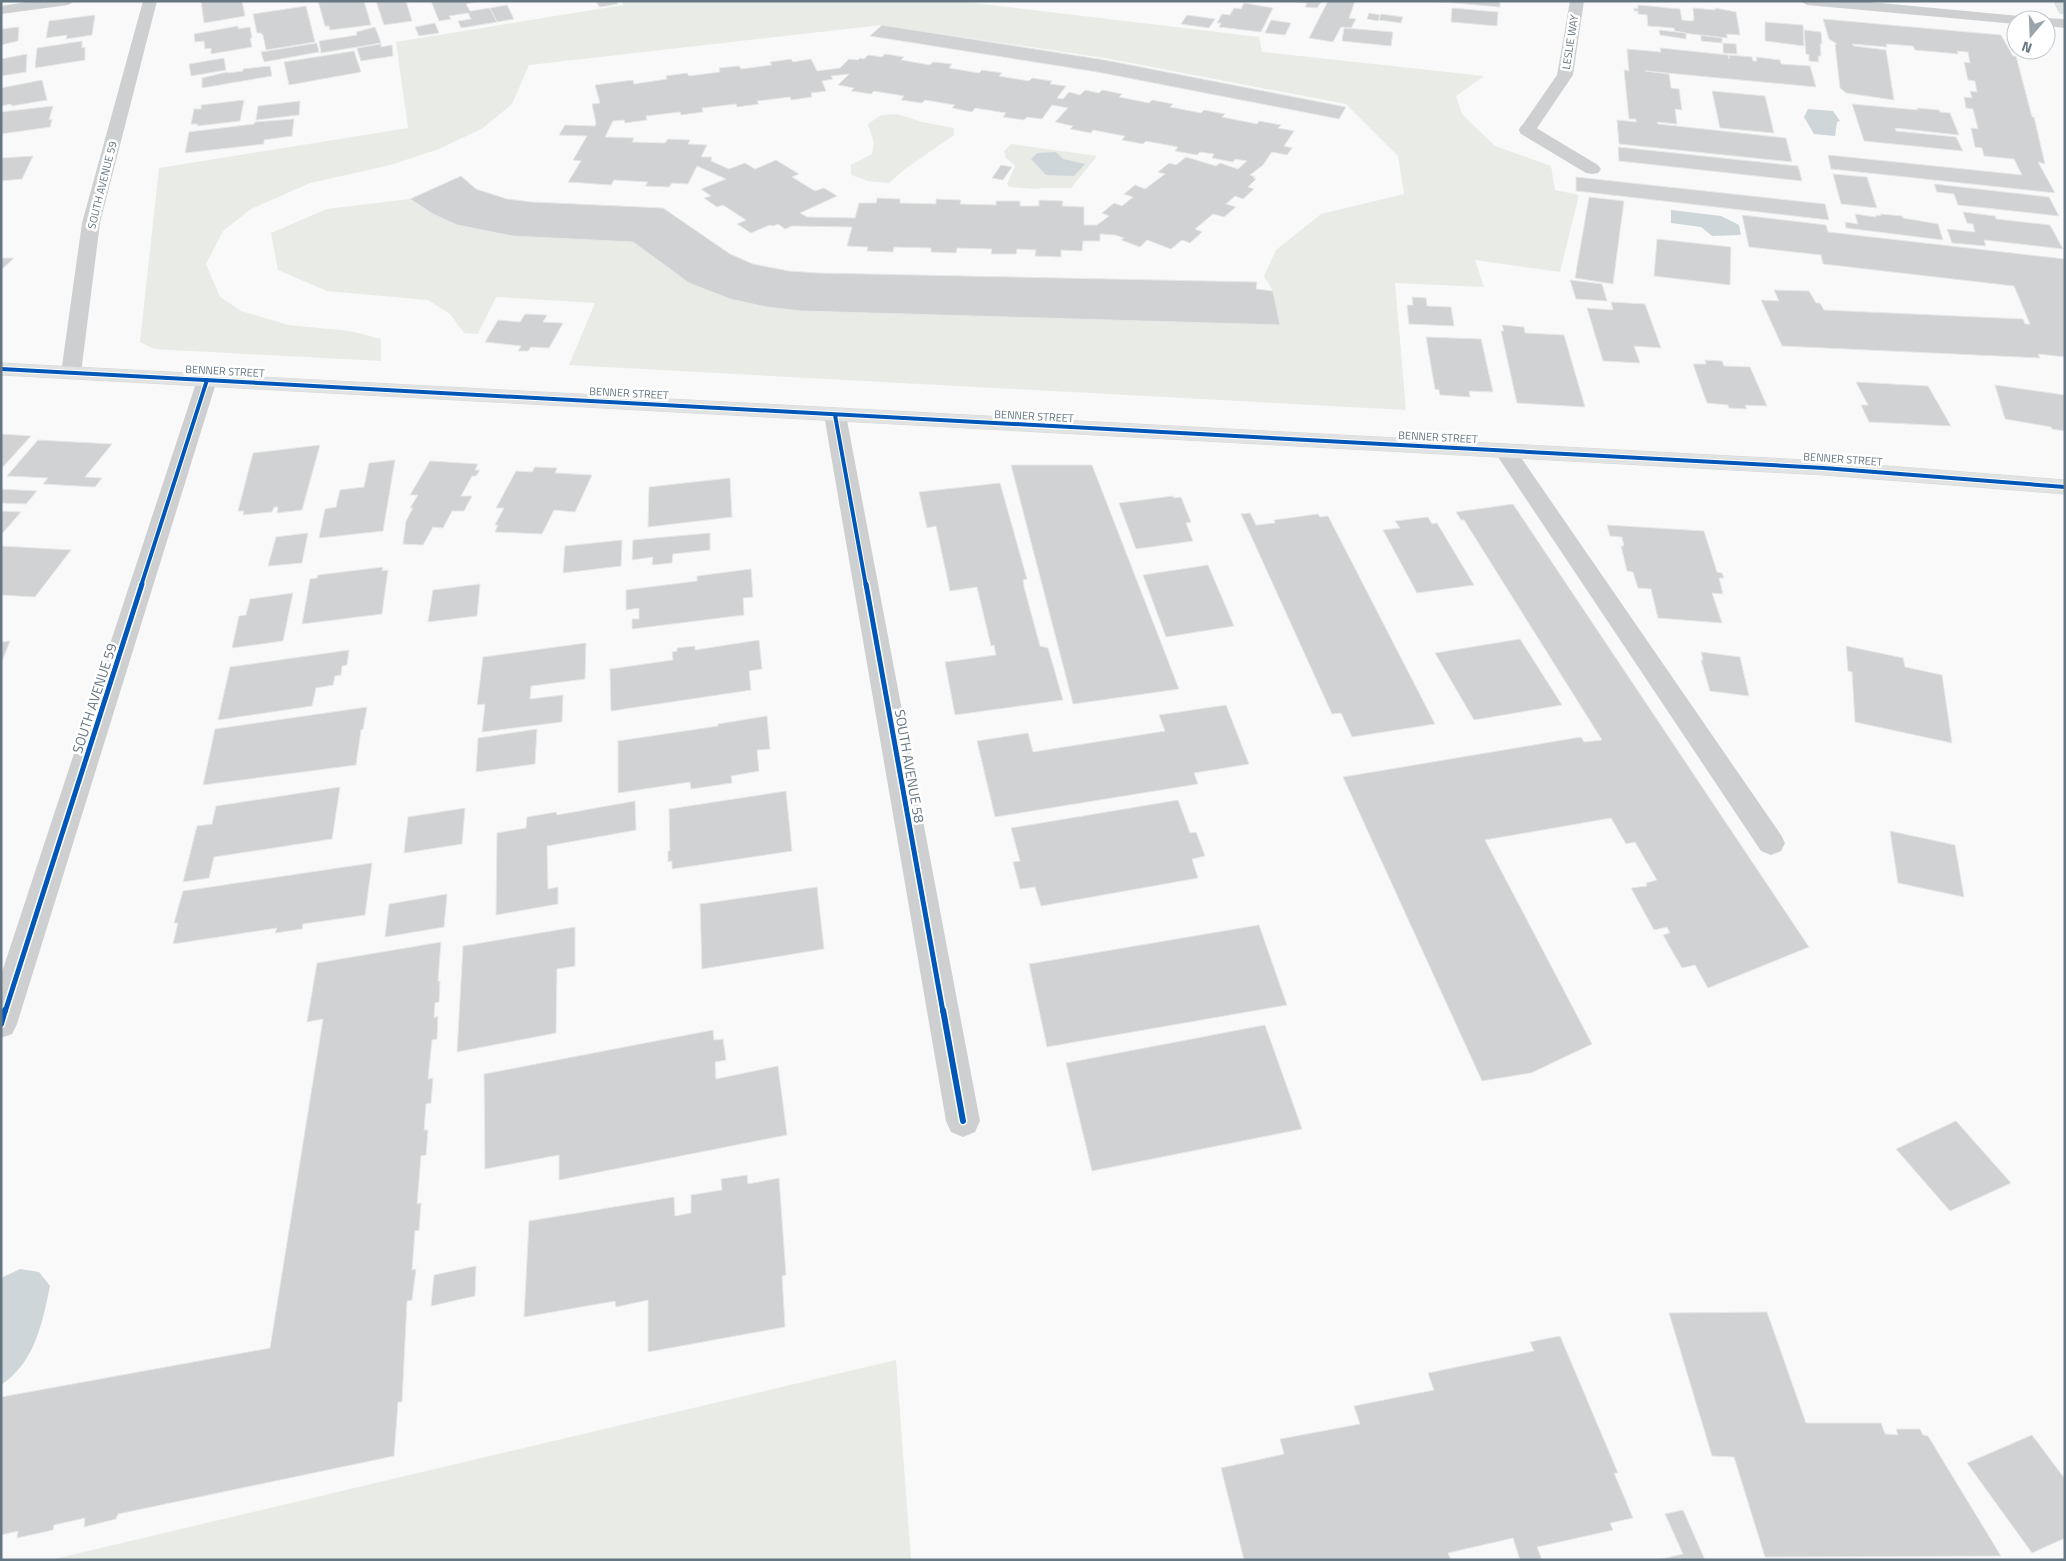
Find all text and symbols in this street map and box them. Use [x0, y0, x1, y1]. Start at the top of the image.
north arrow [2006, 10, 2056, 60]
street label: LESLIE WAY [1558, 13, 1582, 71]
text: N [2019, 36, 2035, 59]
street label: SOUTH AVENUE 59 [83, 139, 121, 231]
street label: BENNER STREET [185, 361, 265, 381]
street label: BENNER STREET [589, 383, 669, 403]
street label: BENNER STREET [994, 406, 1074, 426]
street label: BENNER STREET [1398, 427, 1478, 447]
street label: BENNER STREET [1803, 448, 1883, 470]
street label: SOUTH AVENUE 59 [66, 640, 122, 756]
street label: SOUTH AVENUE 58 [890, 708, 930, 824]

